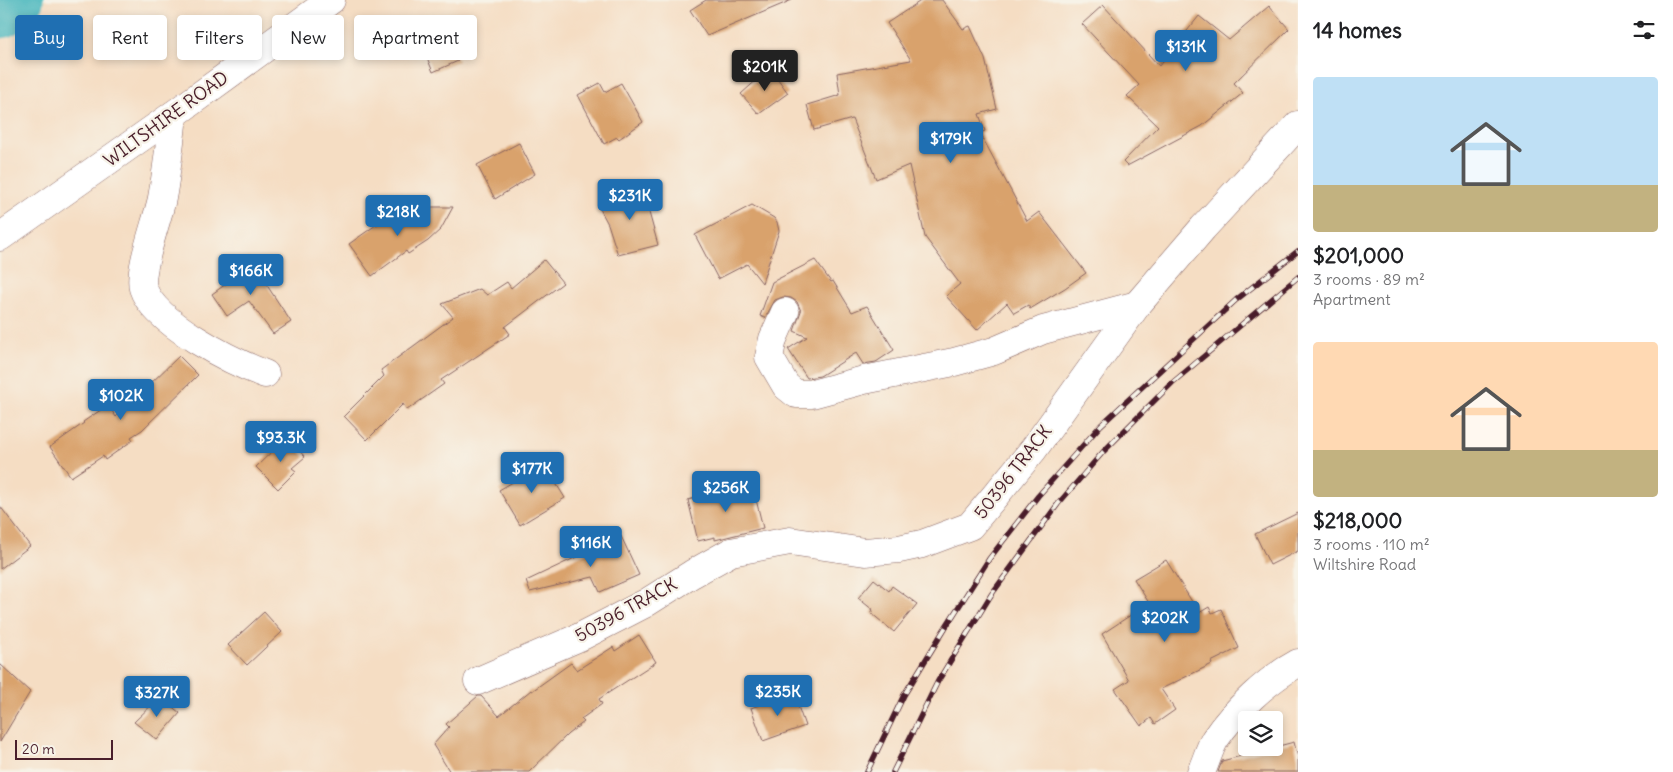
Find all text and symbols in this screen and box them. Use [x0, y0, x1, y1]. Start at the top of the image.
chip: Buy [15, 15, 83, 60]
chip: Rent [93, 15, 167, 60]
chip: Filters [177, 15, 262, 60]
chip: New [272, 15, 344, 60]
chip: Apartment [354, 15, 477, 60]
icon: filters [1630, 16, 1658, 44]
text: 14 homes [1313, 17, 1402, 44]
pin: $131K [1151, 30, 1221, 72]
text: $131K [1166, 36, 1206, 56]
pin: $201K [730, 49, 800, 92]
text: $201K [743, 56, 787, 76]
street label: WILTSHIRE ROAD [99, 66, 232, 172]
icon: home [1441, 109, 1531, 199]
pin: $179K [916, 121, 986, 164]
text: $179K [930, 128, 972, 148]
pin: $231K [595, 178, 665, 221]
text: $231K [609, 185, 651, 205]
pin: $218K [363, 194, 433, 237]
text: $218K [376, 201, 420, 221]
text: $201,000 [1313, 242, 1404, 269]
pin: $166K [216, 254, 286, 296]
text: $166K [229, 260, 273, 280]
text: 3 rooms · 89 m² [1313, 269, 1425, 289]
text: Apartment [1313, 289, 1391, 309]
icon: home [1441, 374, 1531, 464]
pin: $102K [86, 378, 156, 421]
text: $102K [99, 385, 143, 405]
pin: $93.3K [240, 420, 322, 463]
street label: 50396 TRACK [969, 420, 1056, 523]
text: $93.3K [256, 427, 306, 447]
pin: $177K [497, 452, 567, 494]
text: $177K [512, 458, 552, 478]
pin: $256K [691, 470, 761, 513]
text: $256K [703, 477, 749, 497]
text: $218,000 [1313, 507, 1402, 534]
pin: $116K [556, 526, 626, 568]
text: $116K [571, 532, 611, 552]
text: 3 rooms · 110 m² [1313, 534, 1430, 554]
text: Wiltshire Road [1313, 554, 1416, 574]
street label: 50396 TRACK [571, 572, 681, 647]
pin: $202K [1130, 600, 1200, 643]
text: $202K [1142, 607, 1188, 627]
pin: $235K [743, 674, 813, 717]
pin: $327K [122, 676, 192, 718]
text: $235K [755, 681, 801, 701]
text: $327K [135, 682, 179, 702]
map controls [1238, 711, 1283, 756]
button: layers [1238, 711, 1283, 756]
scale bar [15, 737, 112, 760]
text: 20 m [22, 740, 55, 758]

